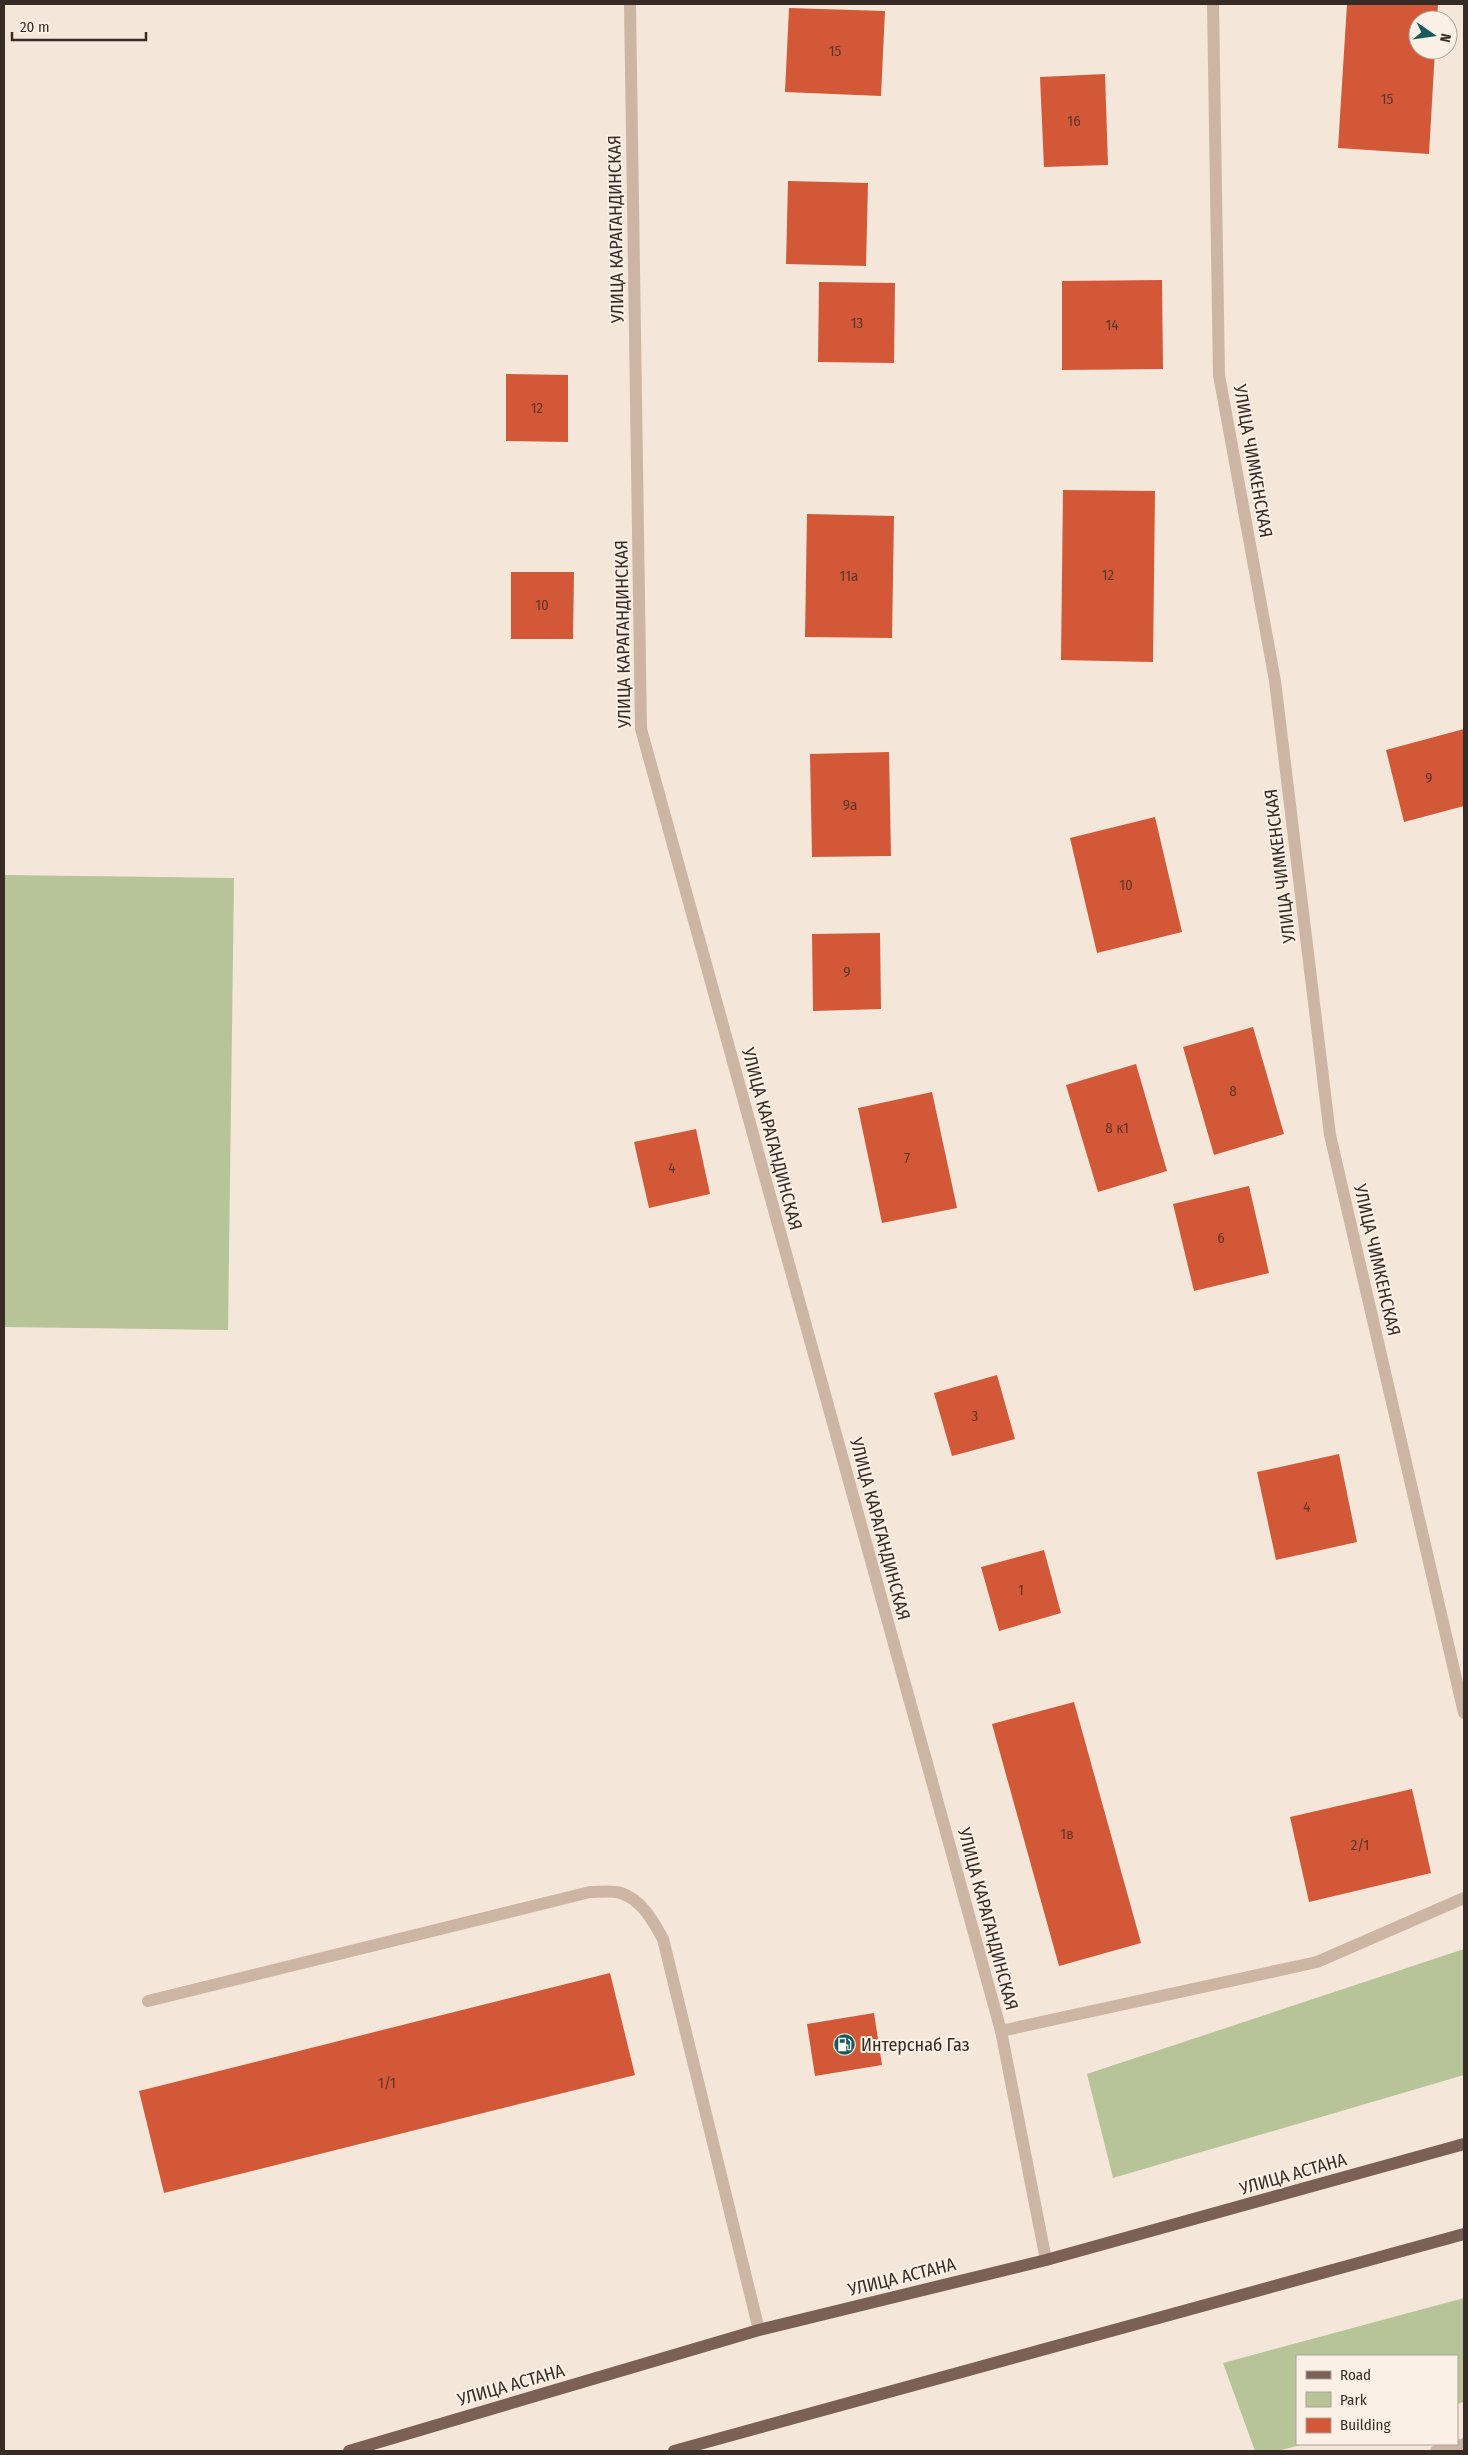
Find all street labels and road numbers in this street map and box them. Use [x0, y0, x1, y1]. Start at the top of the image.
street label: УЛИЦА КАРАГАНДИНСКАЯ [603, 135, 629, 324]
street label: УЛИЦА ЧИМКЕНСКАЯ [1229, 382, 1277, 539]
street label: УЛИЦА КАРАГАНДИНСКАЯ [610, 540, 636, 729]
street label: УЛИЦА ЧИМКЕНСКАЯ [1260, 788, 1300, 945]
street label: УЛИЦА КАРАГАНДИНСКАЯ [737, 1044, 807, 1233]
street label: УЛИЦА ЧИМКЕНСКАЯ [1349, 1181, 1405, 1338]
street label: УЛИЦА КАРАГАНДИНСКАЯ [845, 1434, 915, 1623]
street label: УЛИЦА КАРАГАНДИНСКАЯ [953, 1824, 1023, 2013]
street label: УЛИЦА АСТАНА [1236, 2148, 1349, 2200]
street label: УЛИЦА АСТАНА [845, 2253, 959, 2301]
street label: УЛИЦА АСТАНА [454, 2359, 567, 2411]

